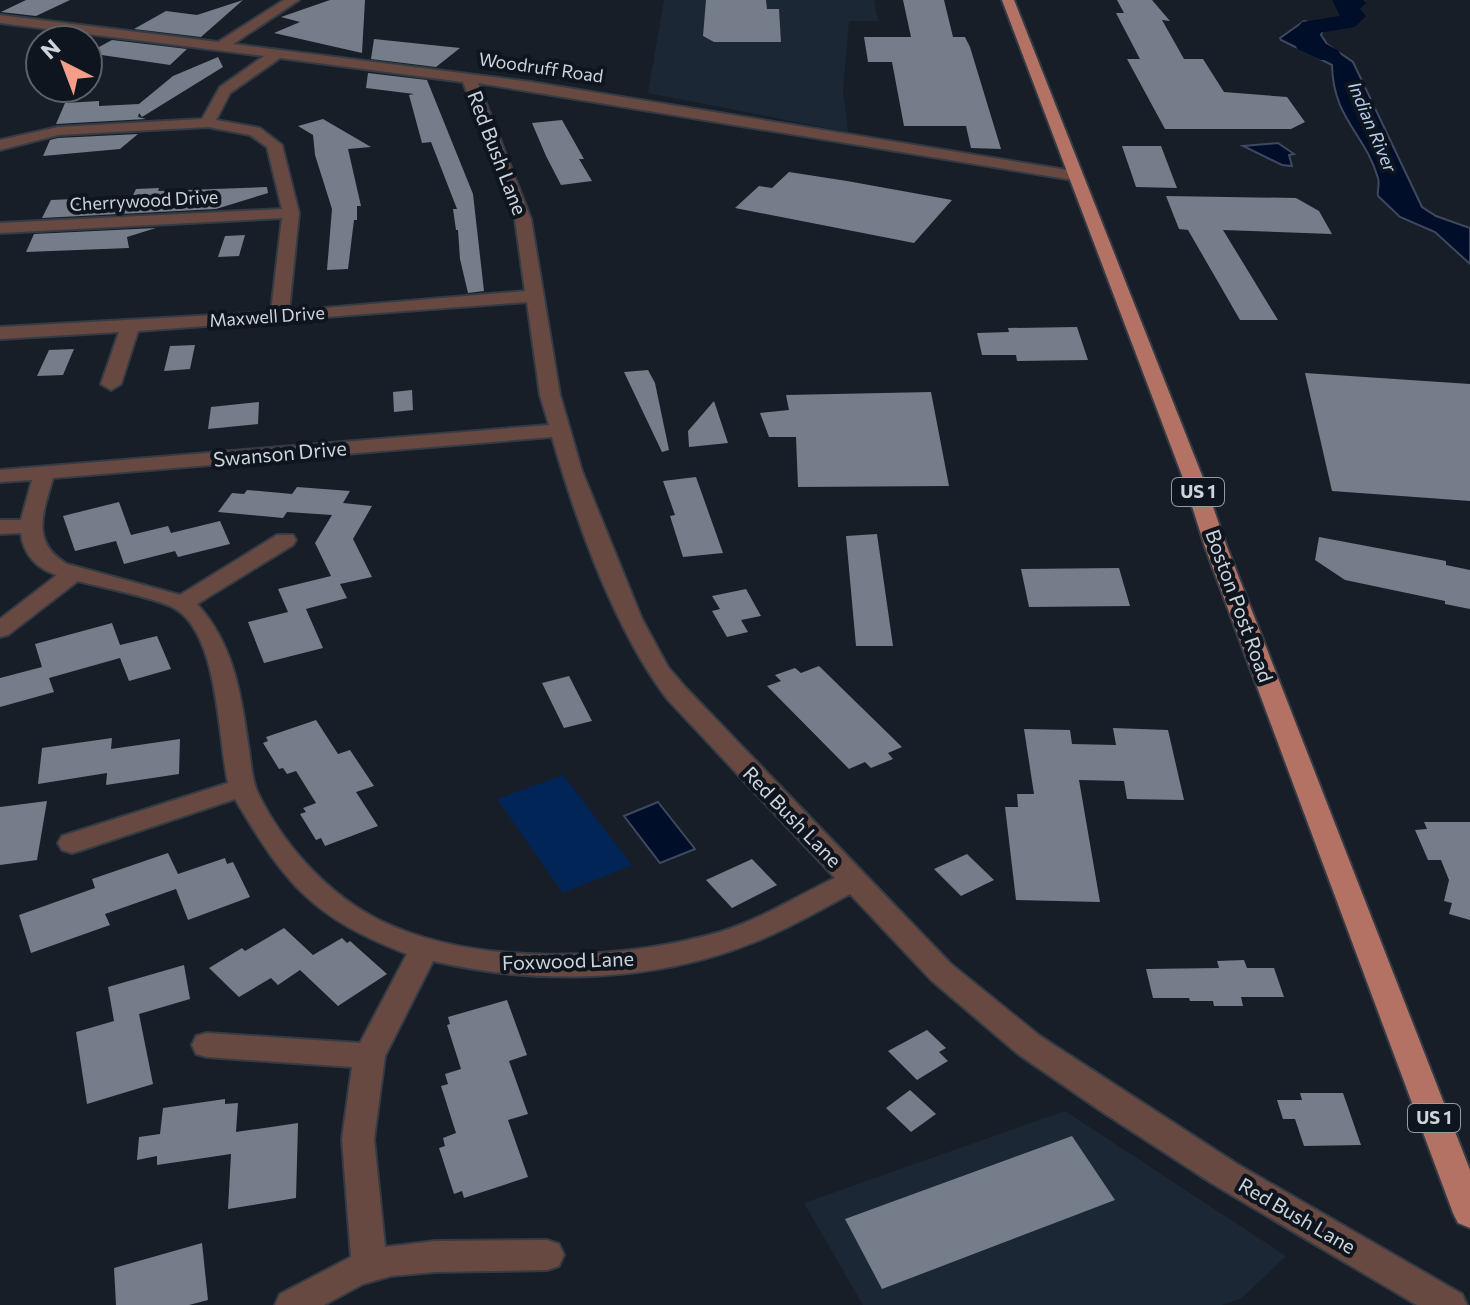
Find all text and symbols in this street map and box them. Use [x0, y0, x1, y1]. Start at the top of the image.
north arrow [24, 24, 104, 104]
text: N [35, 33, 65, 64]
street label: Woodruff Road [477, 47, 605, 87]
water label: Indian River [1344, 78, 1402, 176]
street label: Red Bush Lane [463, 87, 533, 218]
street label: Cherrywood Drive [69, 185, 219, 215]
street label: Maxwell Drive [208, 301, 325, 331]
street label: Swanson Drive [212, 435, 348, 471]
road number: US 1 [1172, 478, 1224, 506]
street label: Boston Post Road [1201, 526, 1279, 685]
street label: Red Bush Lane [739, 761, 847, 872]
street label: Foxwood Lane [502, 946, 634, 974]
road number: US 1 [1408, 1104, 1460, 1132]
street label: Red Bush Lane [1235, 1172, 1360, 1258]

